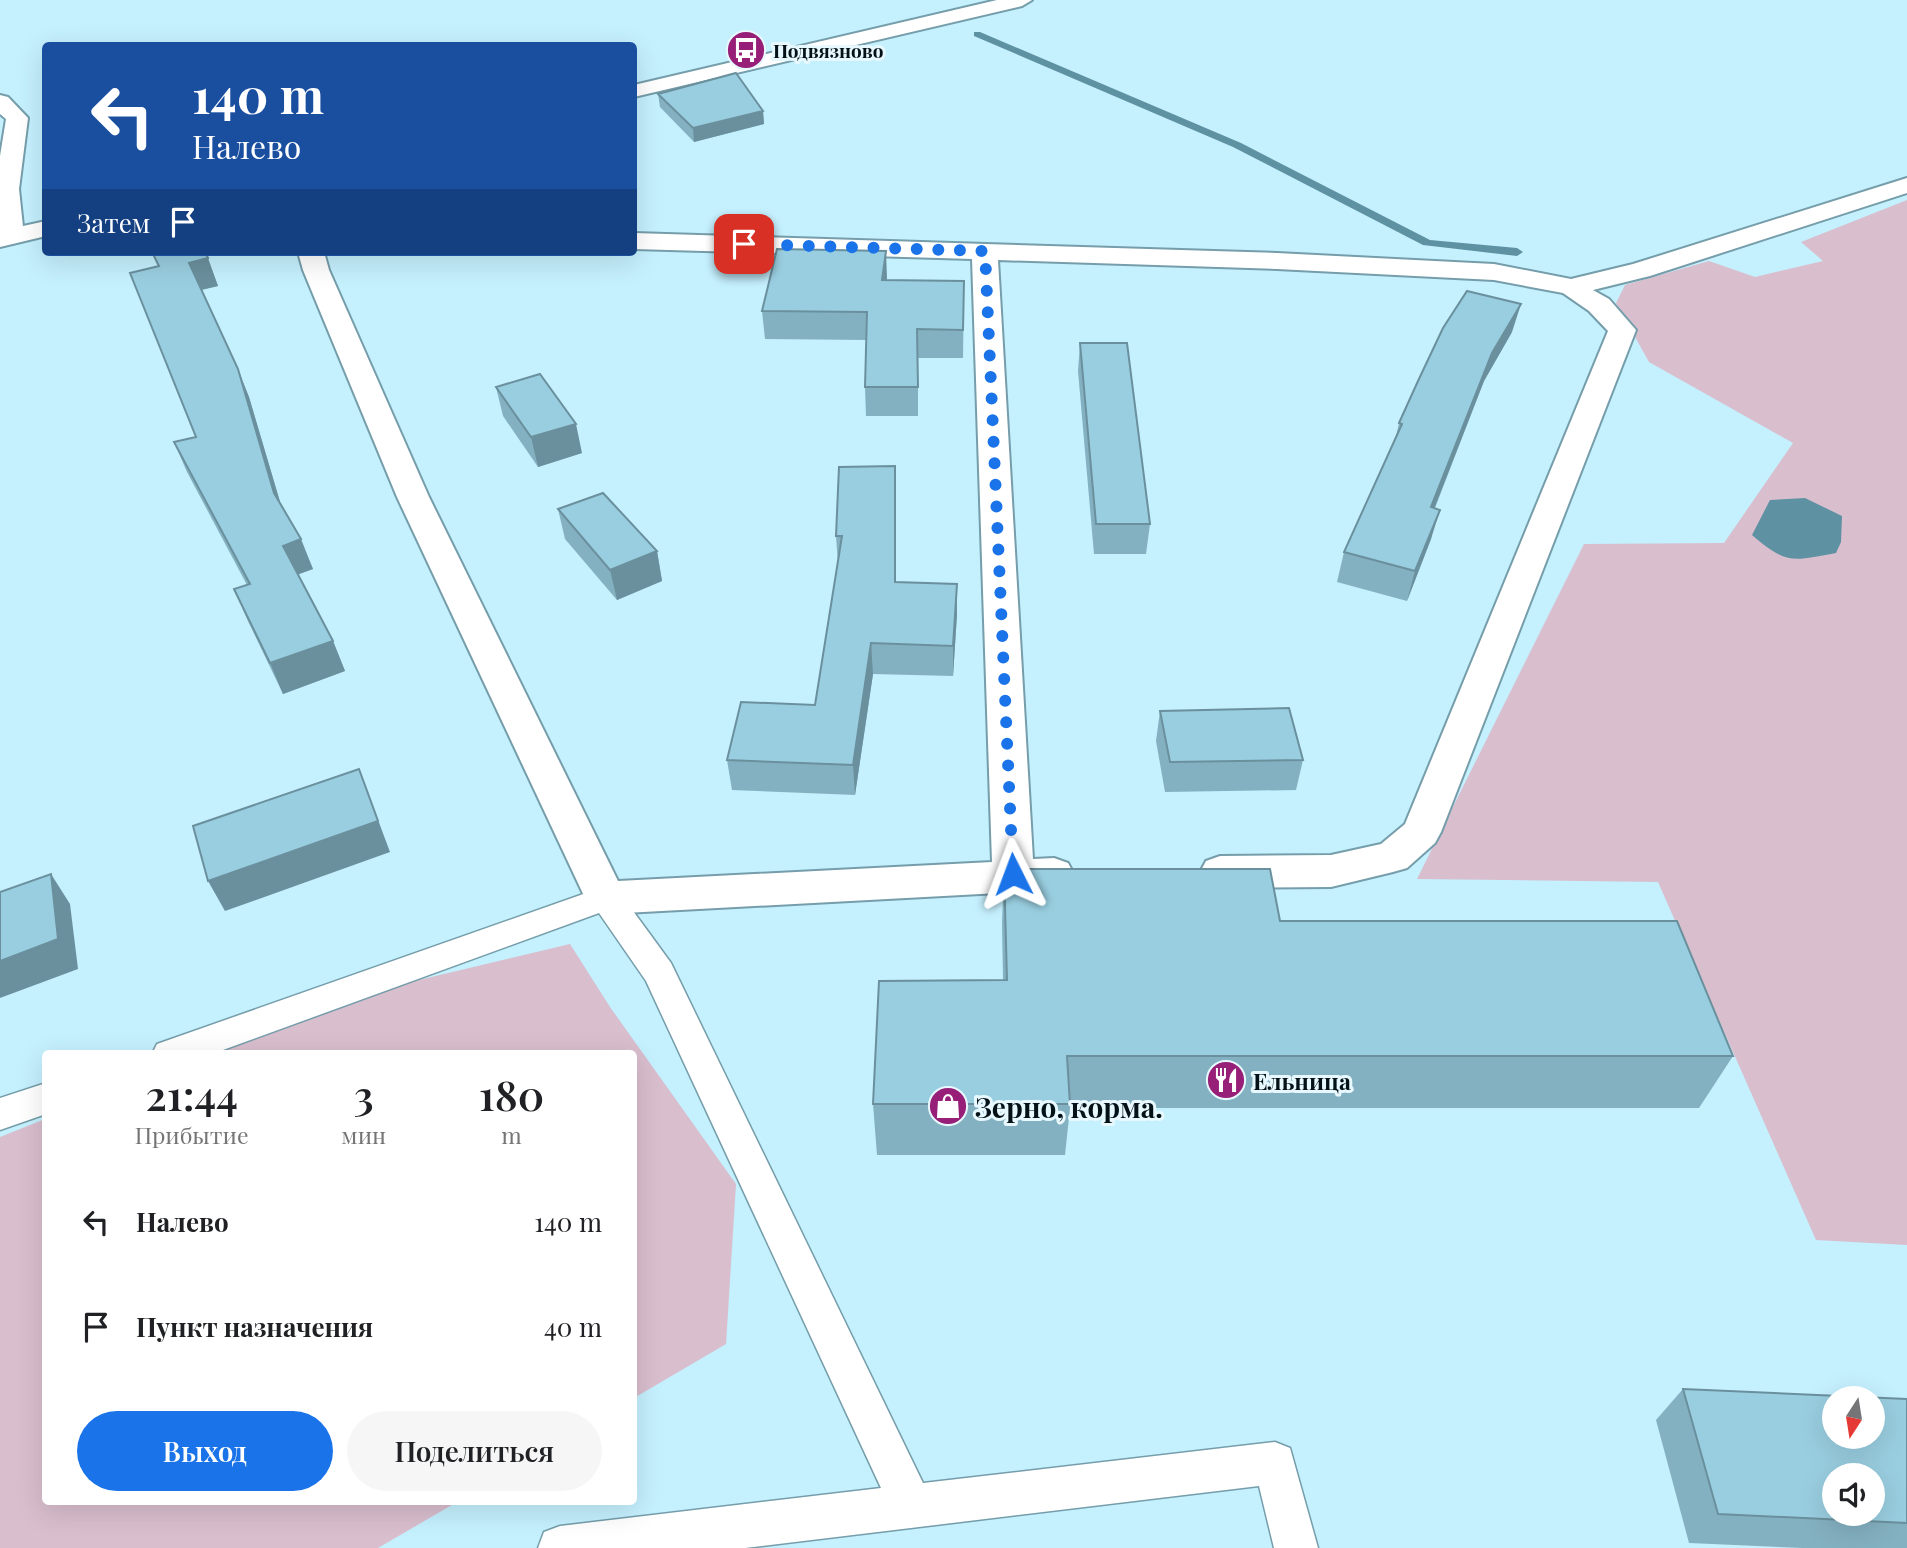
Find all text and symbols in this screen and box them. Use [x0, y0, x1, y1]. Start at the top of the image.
bus stop icon: Подвязново [725, 29, 767, 71]
place label: Подвязново [773, 37, 884, 63]
text: 140 m [192, 61, 324, 126]
icon: left [77, 70, 168, 161]
text: Налево [192, 124, 301, 167]
icon: arrive [164, 203, 202, 241]
text: Затем [77, 205, 150, 240]
pin [714, 214, 774, 274]
icon: arrive [725, 225, 763, 263]
position arrow [976, 837, 1050, 911]
restaurant icon: Ельница [1205, 1059, 1247, 1101]
place label: Ельница [1253, 1065, 1351, 1096]
text: 21:44 [145, 1066, 238, 1122]
text: 3 [354, 1066, 374, 1122]
text: 180 [479, 1066, 544, 1122]
shop icon: Зерно, корма. [927, 1085, 969, 1127]
place label: Зерно, корма. [975, 1088, 1163, 1125]
text: Прибытие [135, 1119, 249, 1150]
text: мин [341, 1119, 386, 1150]
text: m [501, 1119, 522, 1150]
icon: left [77, 1203, 115, 1241]
text: Налево [136, 1204, 229, 1239]
text: 140 m [534, 1204, 602, 1239]
icon: arrive [77, 1308, 115, 1346]
text: Пункт назначения [136, 1309, 373, 1344]
text: 40 m [544, 1309, 602, 1344]
north arrow [1822, 1386, 1885, 1449]
map controls [1822, 1386, 1885, 1526]
button: Выход [77, 1411, 333, 1491]
button: Поделиться [347, 1411, 602, 1491]
button: sound [1822, 1463, 1885, 1526]

